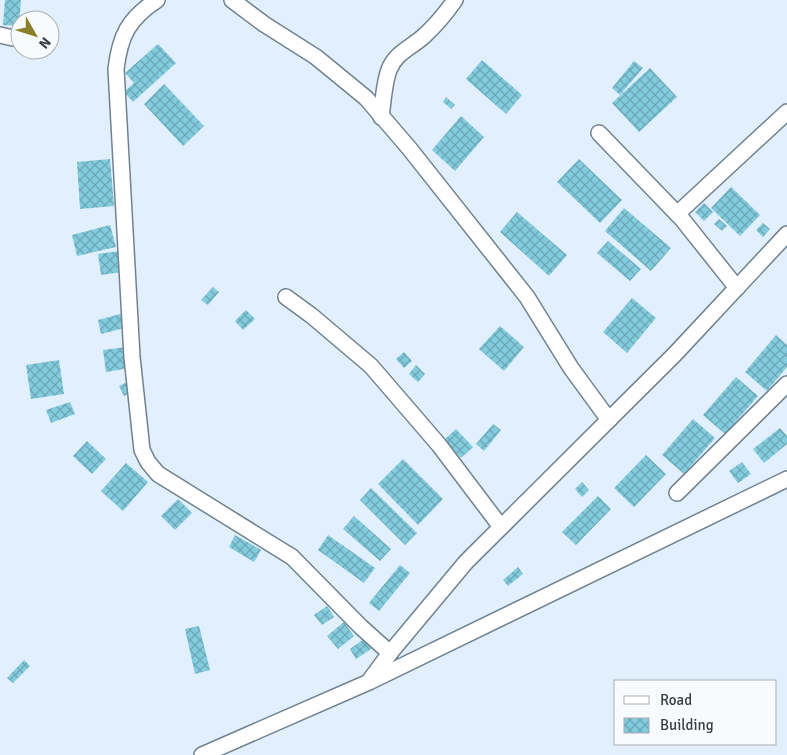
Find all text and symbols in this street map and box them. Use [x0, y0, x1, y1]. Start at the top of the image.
north arrow [10, 10, 60, 60]
text: N [35, 34, 54, 52]
legend [614, 680, 777, 745]
text: Road [660, 691, 692, 709]
text: Building [660, 716, 714, 734]

